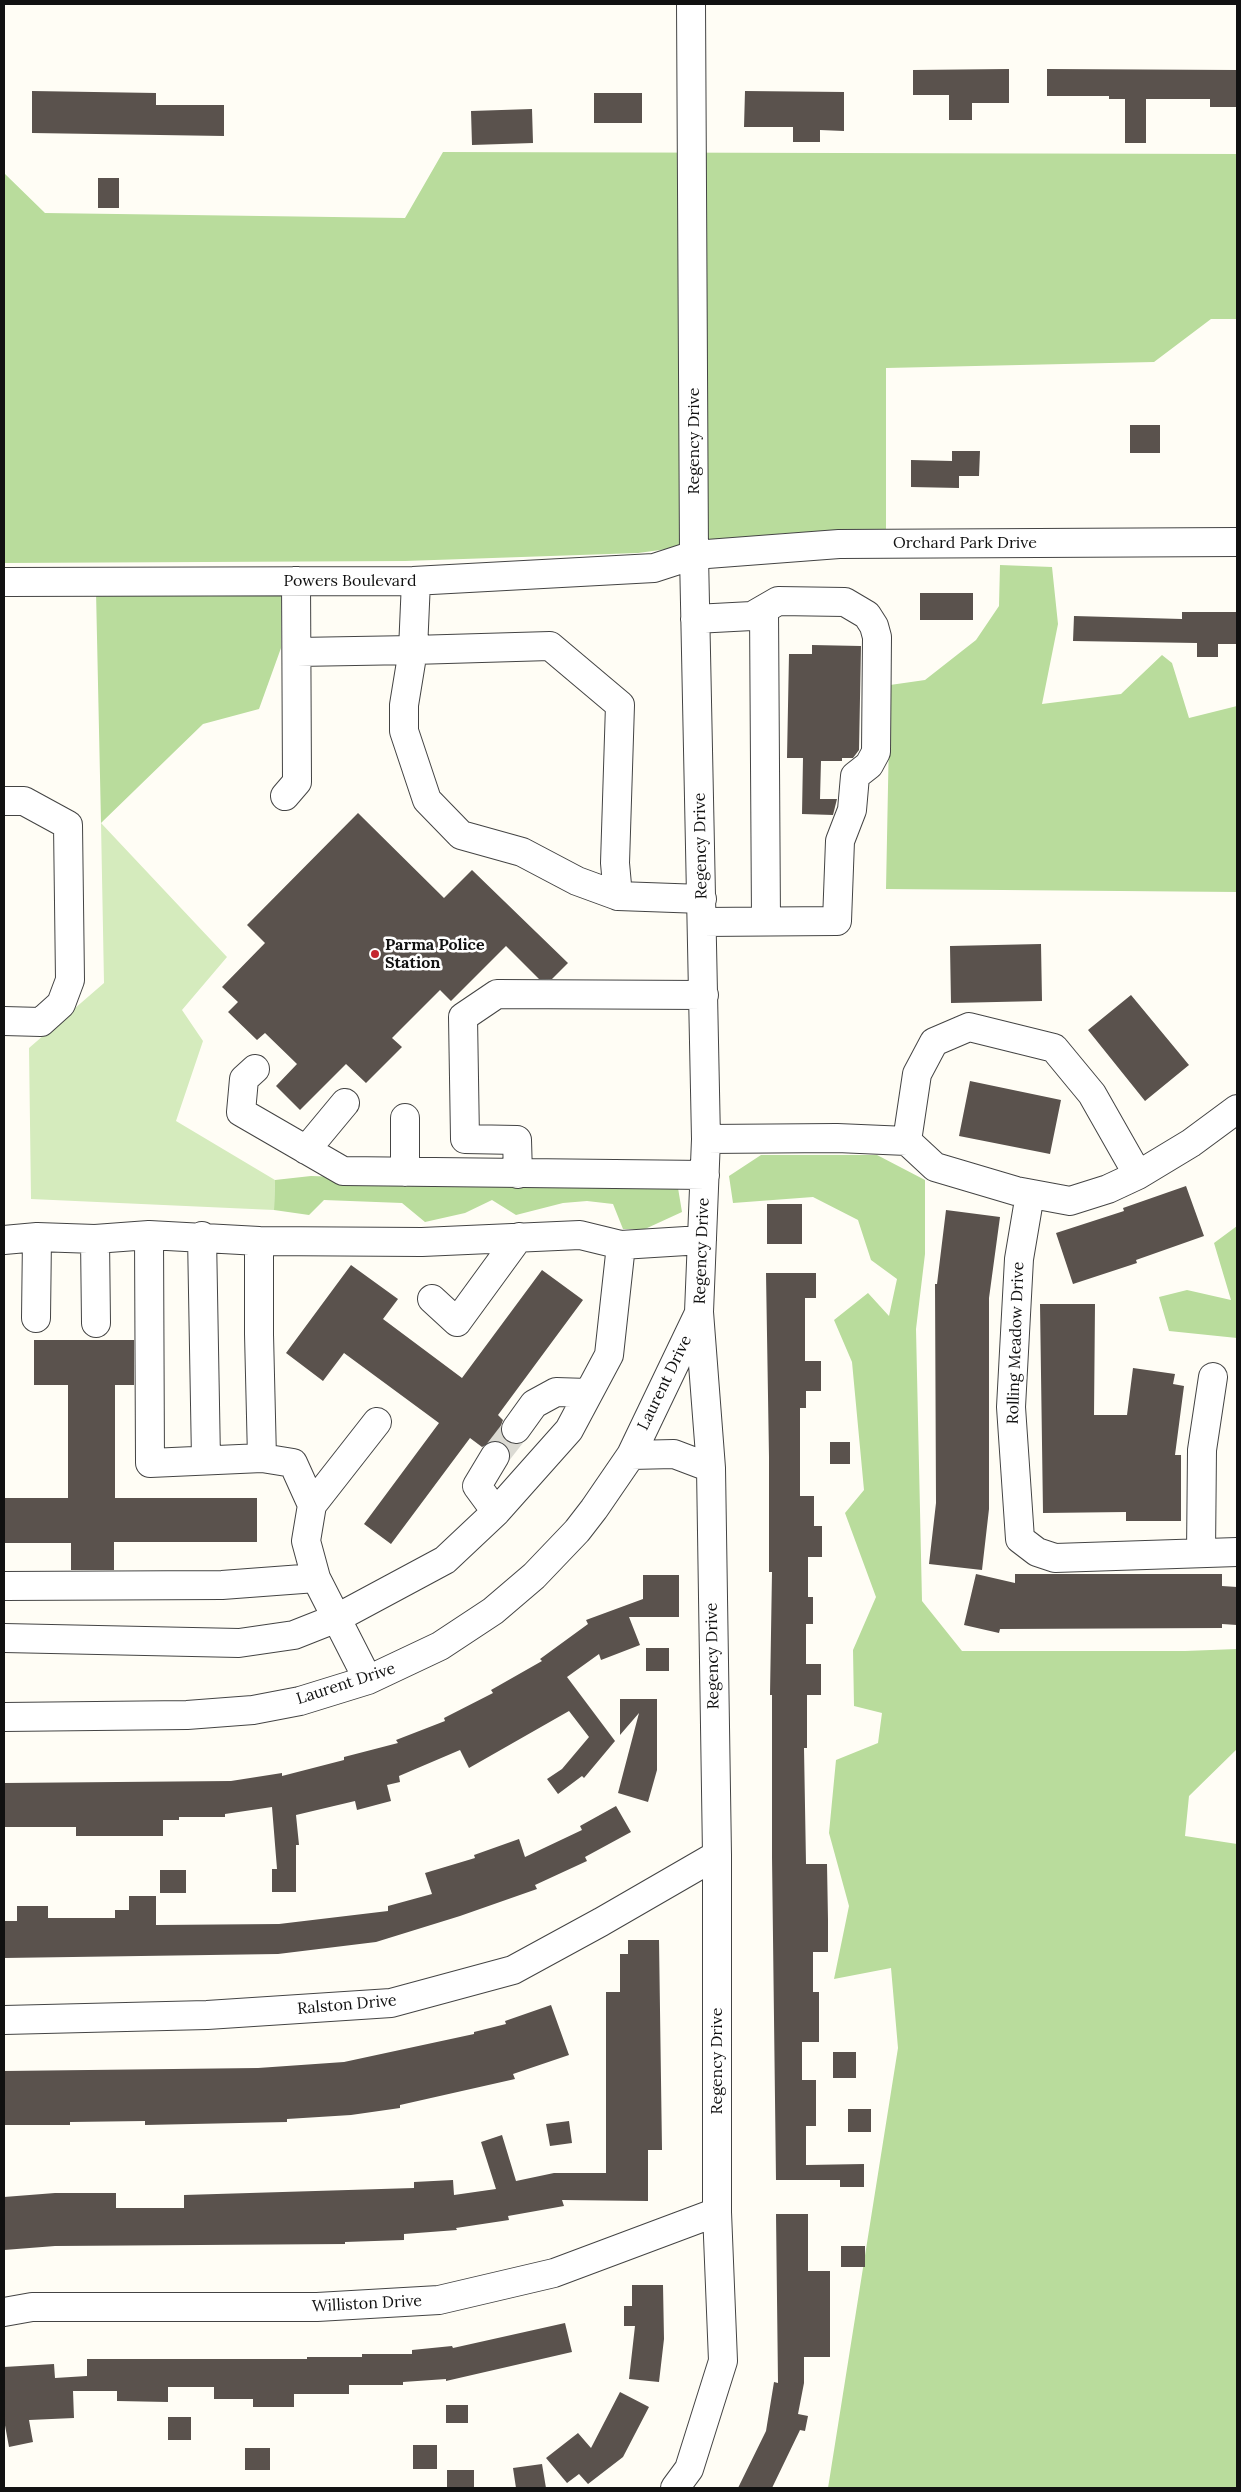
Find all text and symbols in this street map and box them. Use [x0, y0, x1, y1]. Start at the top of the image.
street label: Regency Drive [684, 388, 704, 494]
street label: Orchard Park Drive [893, 533, 1037, 553]
street label: Powers Boulevard [284, 571, 416, 591]
street label: Regency Drive [690, 792, 712, 900]
place label: Parma Police Station [385, 935, 485, 973]
marker: Parma Police Station [369, 948, 381, 960]
street label: Regency Drive [691, 1197, 713, 1305]
street label: Rolling Meadow Drive [1004, 1261, 1028, 1425]
street label: Laurent Drive [634, 1333, 696, 1433]
street label: Regency Drive [702, 1602, 724, 1710]
street label: Laurent Drive [294, 1659, 398, 1709]
street label: Ralston Drive [297, 1991, 397, 2019]
street label: Regency Drive [707, 2008, 727, 2114]
street label: Williston Drive [311, 2292, 423, 2316]

